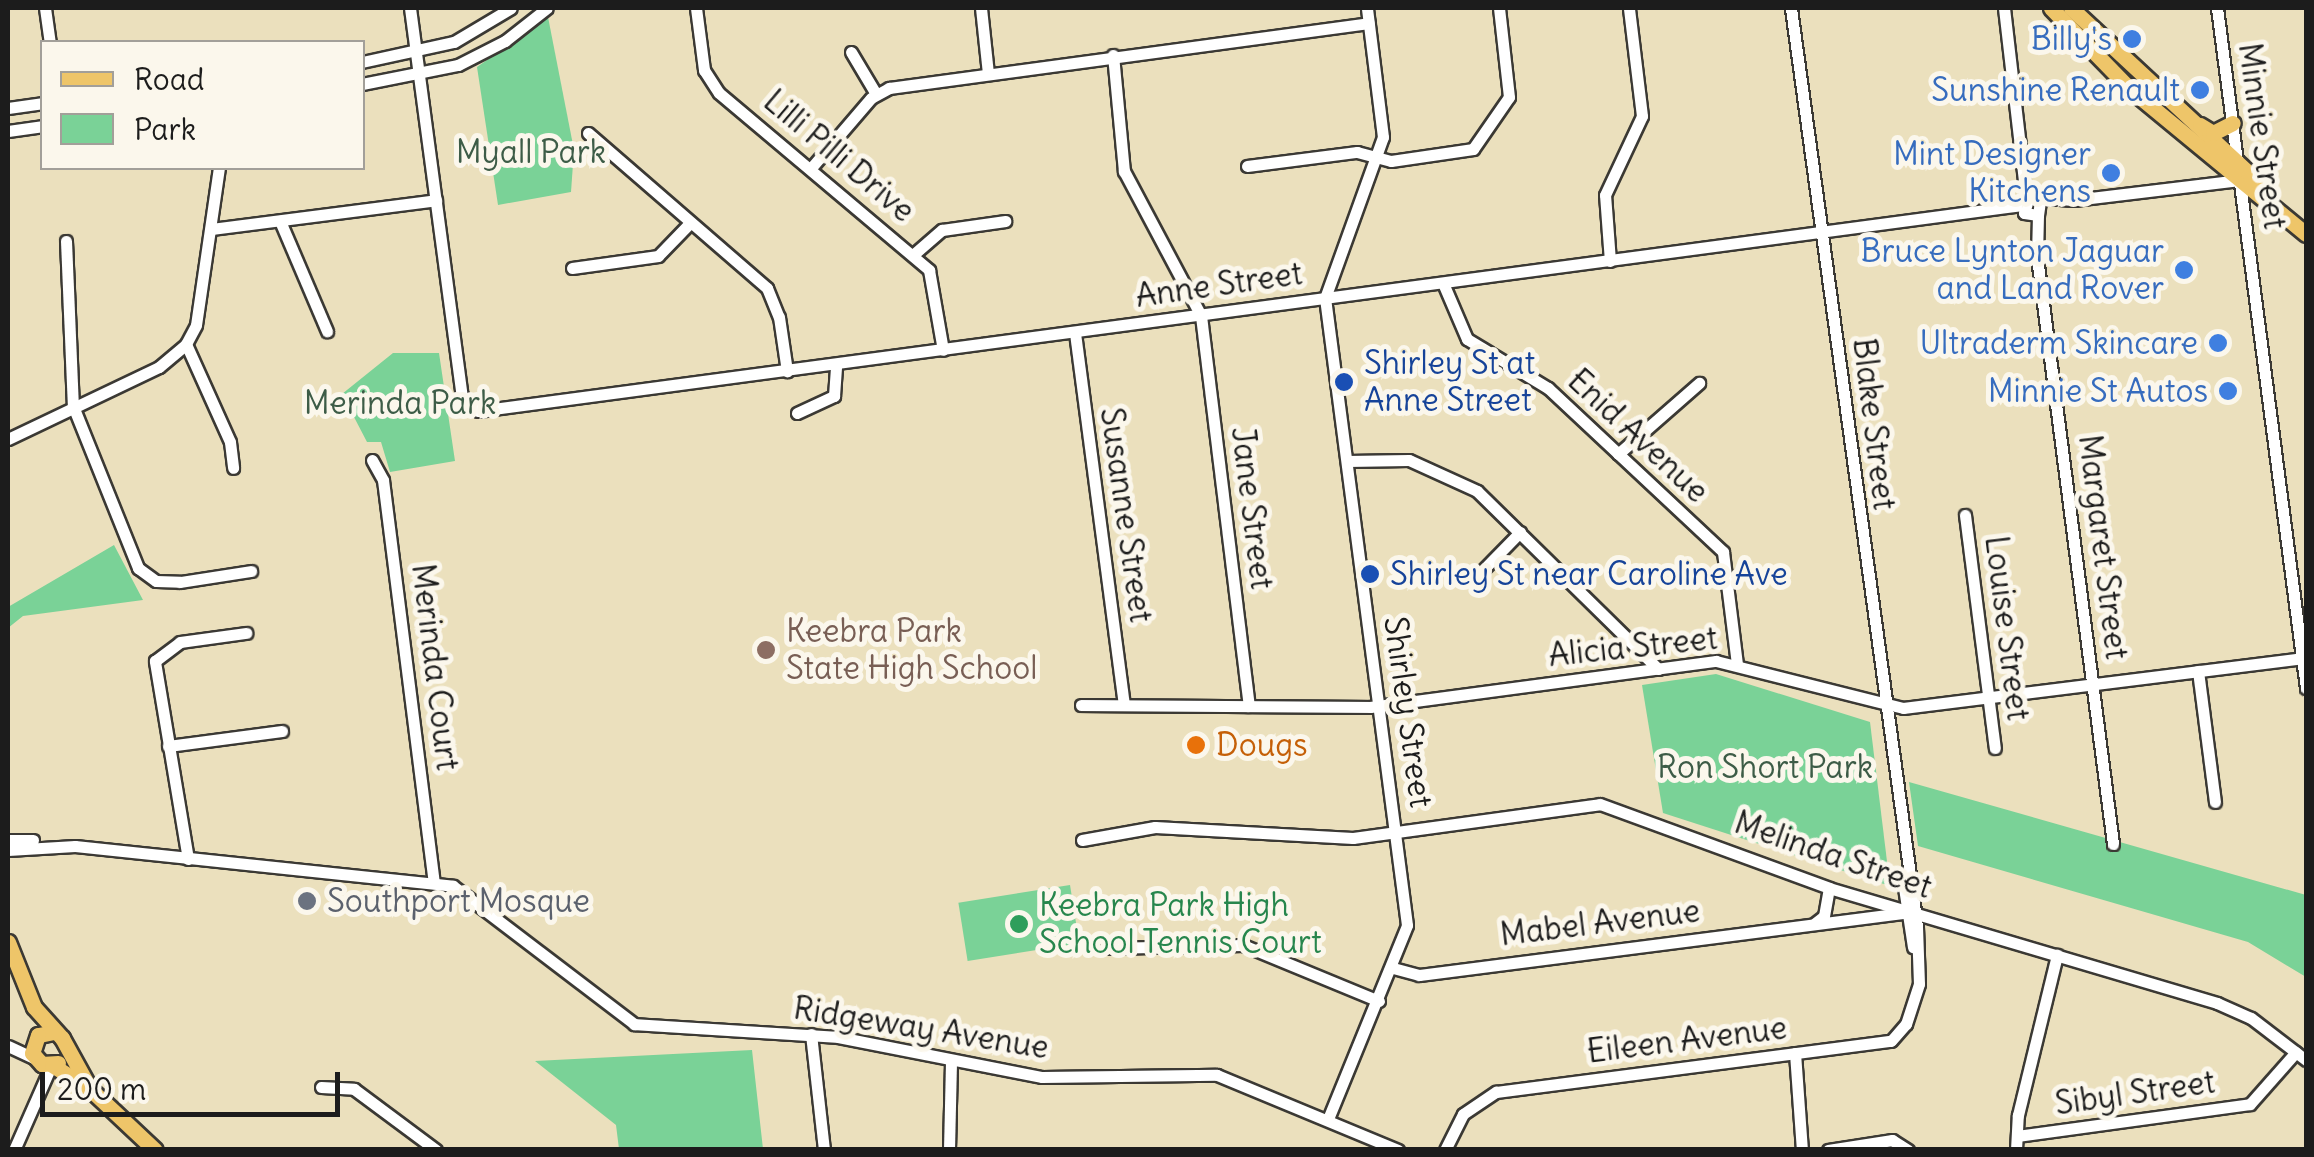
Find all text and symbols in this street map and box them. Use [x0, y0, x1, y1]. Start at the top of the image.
place label: Billy's [2031, 20, 2112, 58]
marker: Billy's [2121, 28, 2143, 50]
legend [40, 40, 365, 170]
street label: Minnie Street [2230, 40, 2294, 232]
text: Road [134, 60, 204, 98]
place label: Sunshine Renault [1931, 71, 2180, 109]
marker: Sunshine Renault [2189, 79, 2211, 101]
street label: Lilli Pilli Drive [756, 82, 922, 230]
text: Park [134, 110, 196, 148]
park label: Myall Park [456, 133, 606, 171]
place label: Mint Designer Kitchens [1893, 136, 2091, 211]
marker: Mint Designer Kitchens [2100, 162, 2122, 184]
place label: Bruce Lynton Jaguar and Land Rover [1860, 233, 2164, 308]
street label: Anne Street [1133, 254, 1305, 316]
marker: Bruce Lynton Jaguar and Land Rover [2173, 259, 2195, 281]
place label: Ultraderm Skincare [1919, 324, 2198, 362]
marker: Ultraderm Skincare [2207, 332, 2229, 354]
street label: Blake Street [1844, 336, 1904, 512]
place label: Shirley St at Anne Street [1364, 345, 1535, 420]
street label: Enid Avenue [1560, 361, 1716, 511]
marker: Shirley St at Anne Street [1333, 371, 1355, 393]
place label: Minnie St Autos [1988, 372, 2208, 410]
marker: Minnie St Autos [2217, 380, 2239, 402]
park label: Merinda Park [304, 384, 496, 422]
street label: Susanne Street [1092, 405, 1160, 625]
street label: Jane Street [1223, 425, 1281, 591]
street label: Margaret Street [2070, 433, 2136, 661]
street label: Louise Street [1977, 534, 2037, 722]
place label: Shirley St near Caroline Ave [1390, 555, 1788, 593]
street label: Merinda Court [403, 562, 467, 772]
marker: Shirley St near Caroline Ave [1359, 563, 1381, 585]
place label: Keebra Park State High School [786, 613, 1037, 688]
street label: Shirley Street [1376, 614, 1440, 810]
street label: Alicia Street [1547, 619, 1719, 675]
marker: Keebra Park State High School [755, 639, 777, 661]
place label: Dougs [1216, 726, 1308, 764]
marker: Dougs [1185, 734, 1207, 756]
park label: Ron Short Park [1657, 748, 1873, 786]
street label: Melinda Street [1729, 803, 1937, 907]
place label: Southport Mosque [327, 882, 590, 920]
place label: Keebra Park High School Tennis Court [1039, 887, 1322, 962]
marker: Southport Mosque [296, 890, 318, 912]
street label: Mabel Avenue [1498, 892, 1702, 954]
marker: Keebra Park High School Tennis Court [1008, 913, 1030, 935]
street label: Ridgeway Avenue [791, 989, 1051, 1067]
street label: Eileen Avenue [1585, 1009, 1789, 1071]
scale bar [45, 1052, 345, 1114]
street label: Sibyl Street [2053, 1063, 2217, 1123]
text: 200 m [57, 1070, 146, 1108]

